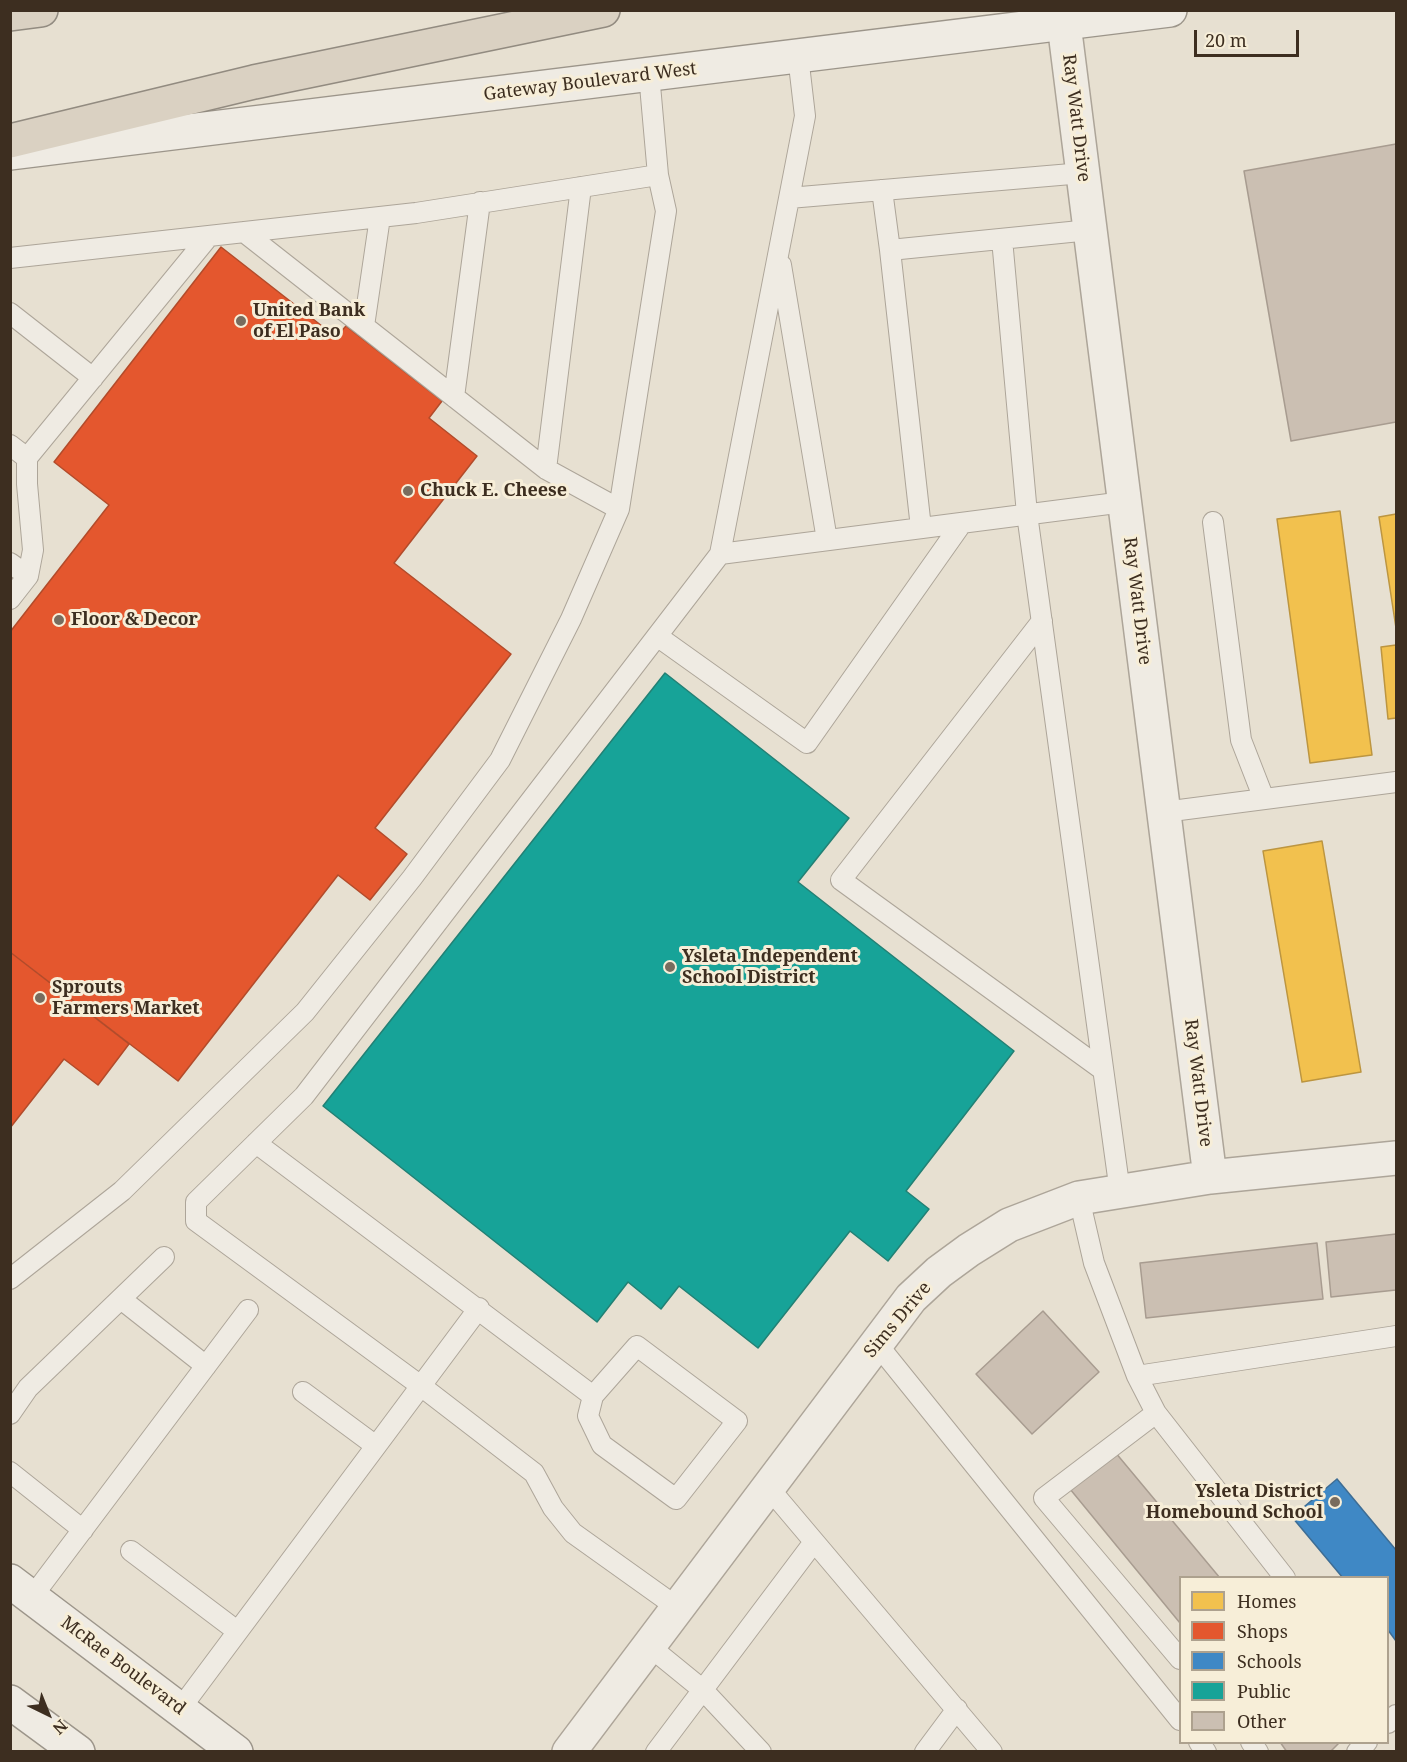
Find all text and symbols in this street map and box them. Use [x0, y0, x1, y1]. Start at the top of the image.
scale bar [1197, 18, 1302, 56]
text: 20 m [1205, 28, 1247, 52]
street label: Ray Watt Drive [1057, 53, 1095, 183]
street label: Gateway Boulevard West [482, 58, 698, 106]
place label: United Bank of El Paso [253, 300, 365, 342]
marker: United Bank of El Paso [234, 314, 248, 328]
place label: Chuck E. Cheese [420, 480, 567, 502]
marker: Chuck E. Cheese [401, 484, 415, 498]
street label: Ray Watt Drive [1118, 536, 1156, 666]
place label: Floor & Decor [71, 609, 198, 631]
marker: Floor & Decor [52, 613, 66, 627]
place label: Ysleta Independent School District [682, 946, 858, 988]
marker: Ysleta Independent School District [663, 960, 677, 974]
place label: Sprouts Farmers Market [52, 977, 200, 1020]
marker: Sprouts Farmers Market [33, 991, 47, 1005]
street label: Ray Watt Drive [1179, 1018, 1217, 1148]
street label: Sims Drive [860, 1278, 936, 1362]
place label: Ysleta District Homebound School [1146, 1481, 1323, 1524]
marker: Ysleta District Homebound School [1328, 1495, 1342, 1509]
legend [1179, 1576, 1389, 1744]
text: Homes [1237, 1589, 1296, 1613]
street label: McRae Boulevard [56, 1612, 190, 1720]
text: Shops [1237, 1619, 1288, 1643]
text: Schools [1237, 1649, 1302, 1673]
text: Public [1237, 1679, 1291, 1703]
north arrow [18, 1684, 78, 1744]
text: Other [1237, 1709, 1286, 1733]
text: N [48, 1715, 72, 1740]

